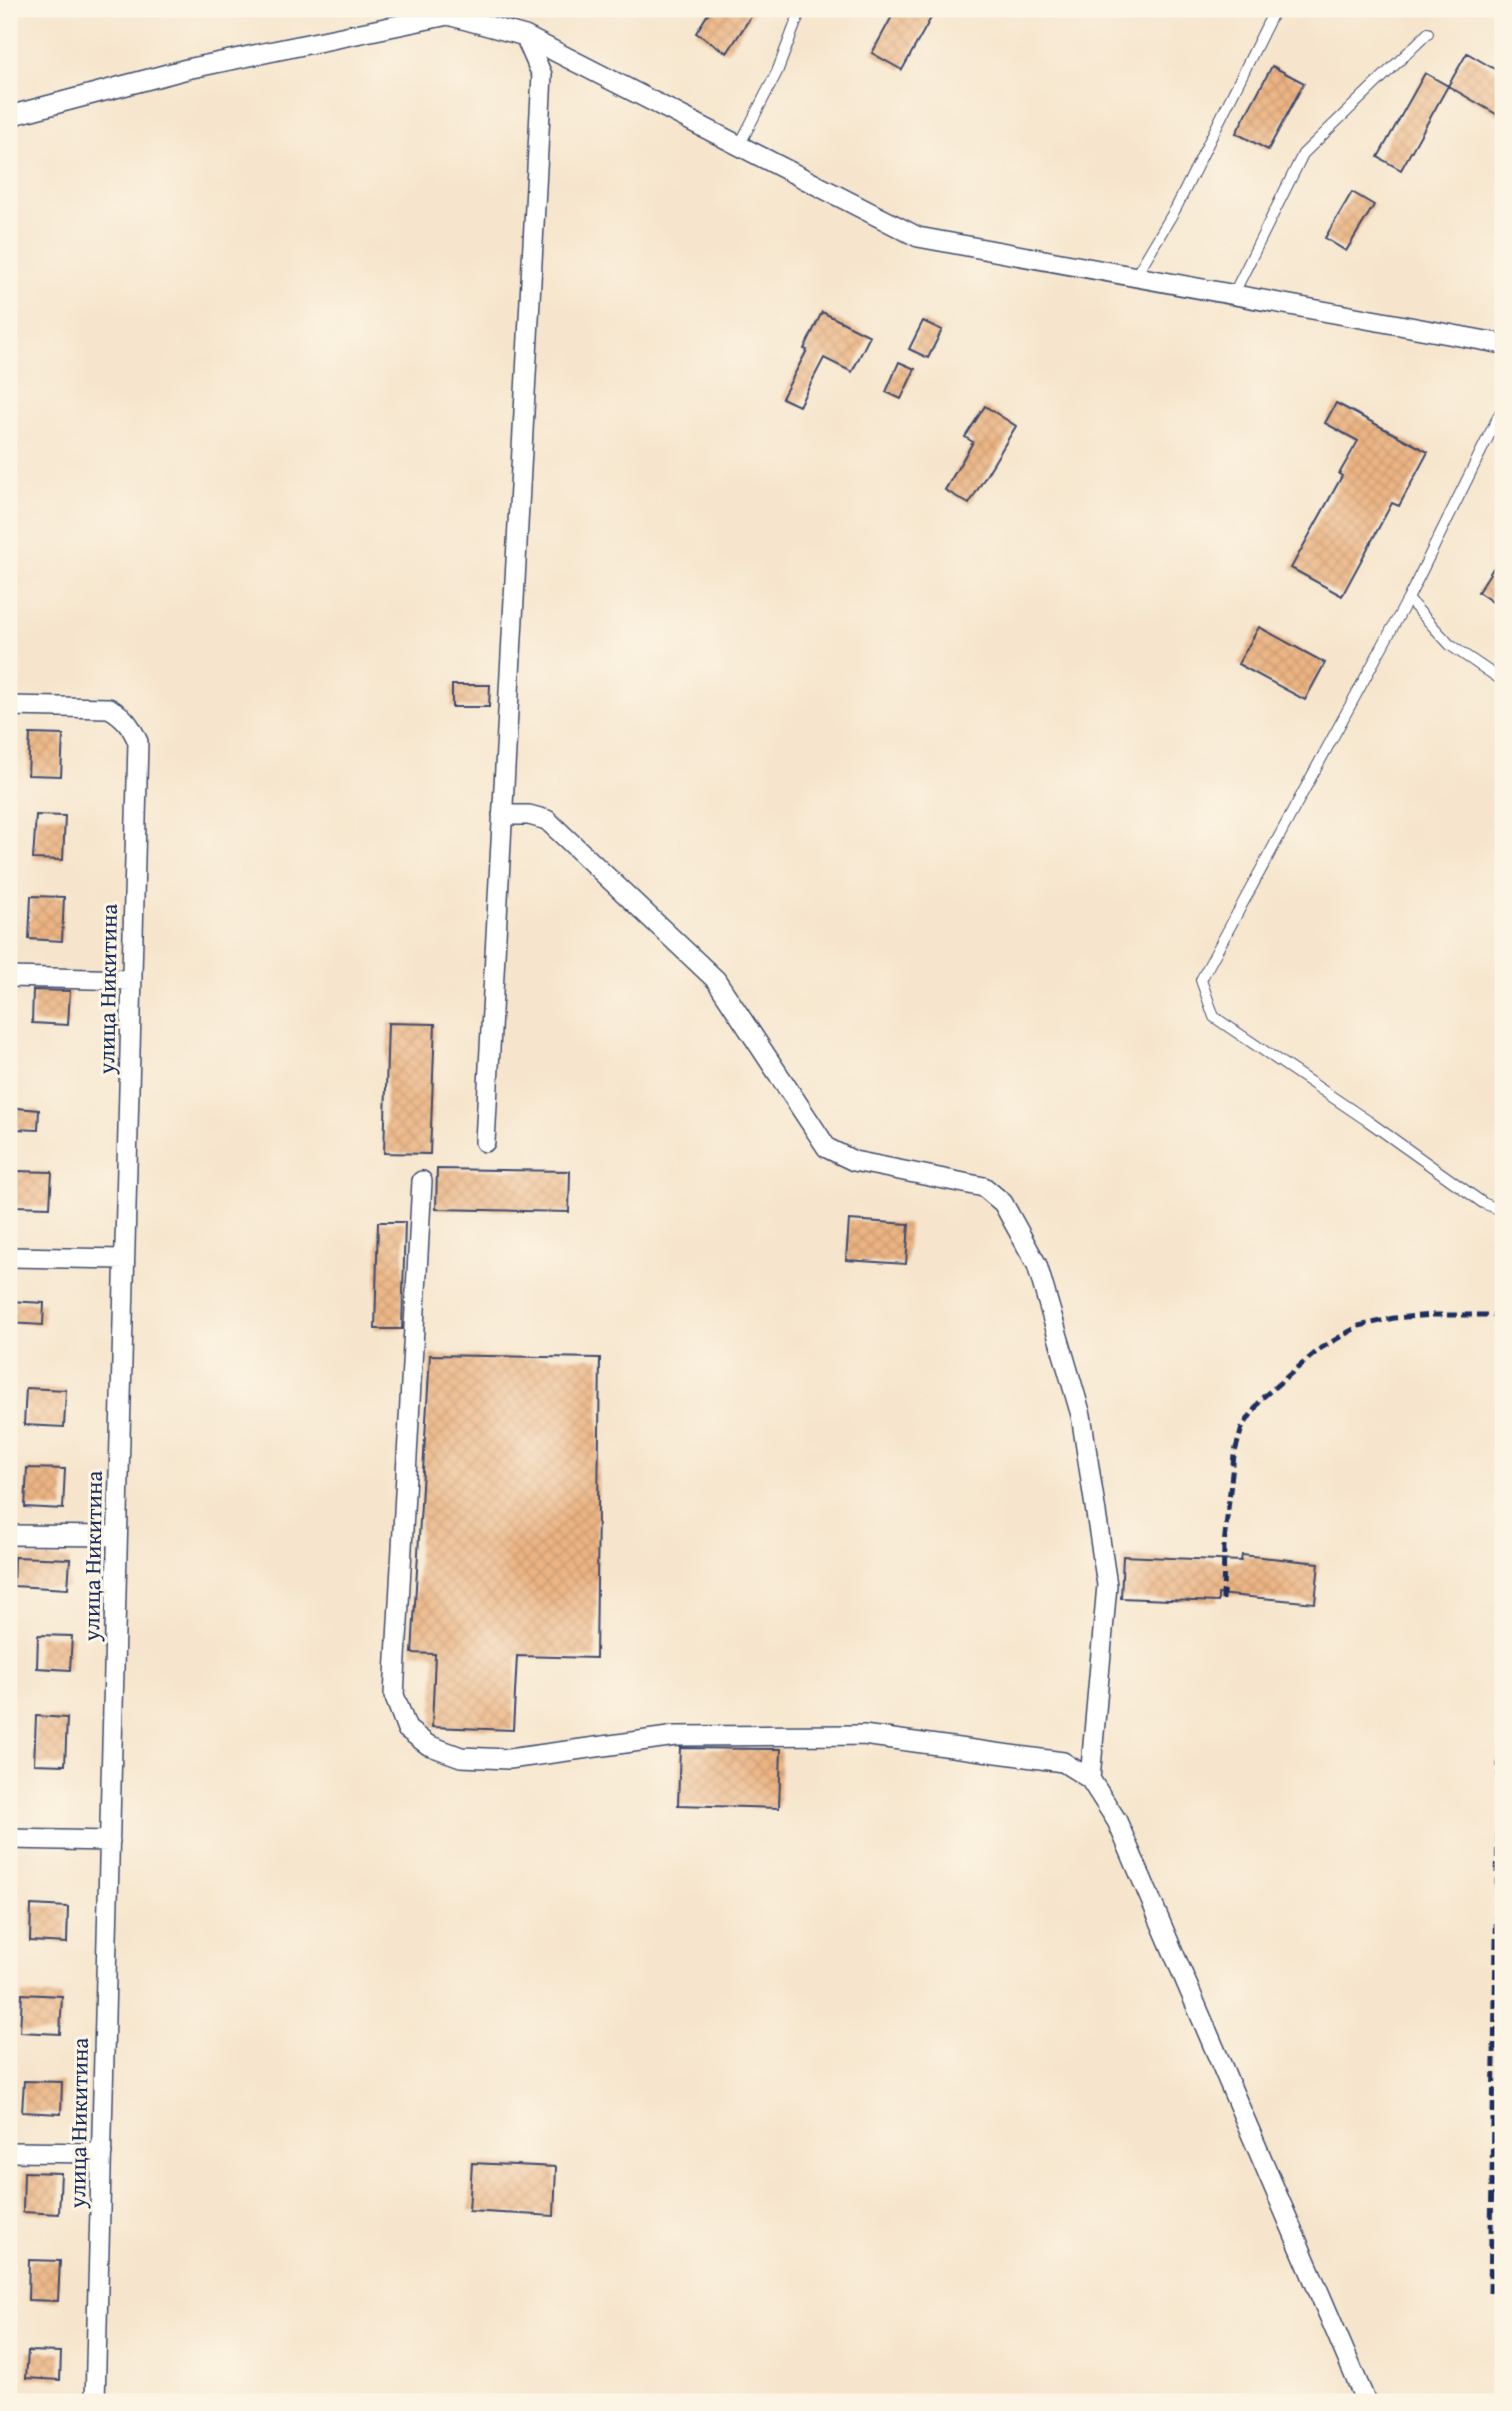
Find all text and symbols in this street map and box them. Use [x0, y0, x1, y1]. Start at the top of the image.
street label: улица Никитина [89, 903, 125, 1076]
street label: улица Никитина [74, 1470, 110, 1643]
street label: улица Никитина [60, 2037, 96, 2210]

